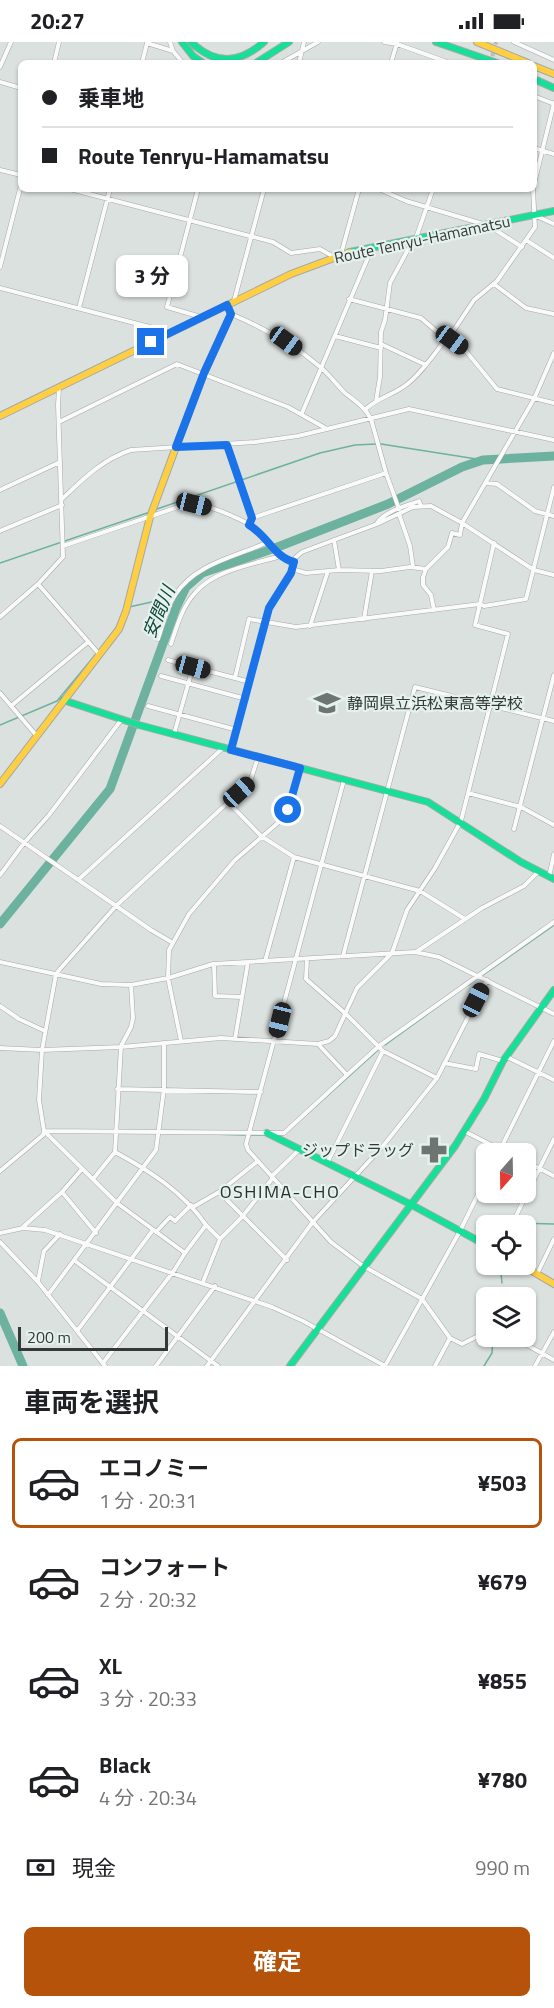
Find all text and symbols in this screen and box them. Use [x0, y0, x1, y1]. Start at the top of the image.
text: 20:27 [30, 4, 85, 38]
text: 乗車地 [78, 81, 144, 115]
text: Route Tenryu-Hamamatsu [78, 139, 329, 173]
street label: Route Tenryu-Hamamatsu [332, 209, 512, 269]
callout: 3 分 [115, 255, 187, 297]
text: 3 分 [134, 260, 170, 291]
car [432, 322, 472, 358]
car [266, 323, 306, 359]
route end [137, 328, 164, 355]
car [174, 491, 214, 517]
water label: 安間川 [136, 580, 182, 642]
car [173, 654, 213, 680]
school or university icon: 静岡県立浜松東高等学校 [312, 688, 342, 718]
place label: 静岡県立浜松東高等学校 [347, 691, 523, 715]
car [220, 773, 258, 811]
route start [274, 796, 301, 823]
car [460, 980, 492, 1020]
car [267, 1000, 293, 1040]
pharmacy icon: ジップドラッグ [419, 1135, 449, 1165]
place label: ジップドラッグ [302, 1138, 414, 1162]
north arrow [476, 1143, 536, 1203]
map controls [476, 1143, 536, 1347]
district label: OSHIMA-CHO [220, 1178, 340, 1205]
button: locate [476, 1215, 536, 1275]
button: layers [476, 1287, 536, 1347]
scale bar [18, 1324, 168, 1352]
text: 200 m [27, 1325, 71, 1349]
text: 車両を選択 [24, 1381, 159, 1422]
text: エコノミー [99, 1451, 209, 1485]
icon: car [27, 1456, 81, 1510]
text: ¥503 [478, 1466, 527, 1500]
text: 1 分 · 20:31 [99, 1485, 197, 1516]
text: コンフォート [99, 1550, 230, 1584]
icon: car [27, 1555, 81, 1609]
text: ¥679 [478, 1565, 527, 1599]
text: 2 分 · 20:32 [99, 1584, 197, 1615]
text: XL [99, 1649, 122, 1683]
icon: car [27, 1654, 81, 1708]
text: ¥855 [478, 1664, 527, 1698]
text: 3 分 · 20:33 [99, 1683, 197, 1714]
text: Black [99, 1748, 151, 1782]
icon: car [27, 1753, 81, 1807]
text: ¥780 [478, 1763, 527, 1797]
text: 4 分 · 20:34 [99, 1782, 197, 1813]
icon: cash [24, 1851, 57, 1884]
text: 現金 [72, 1851, 116, 1885]
text: 990 m [475, 1852, 530, 1883]
button: 確定 [24, 1927, 530, 1996]

